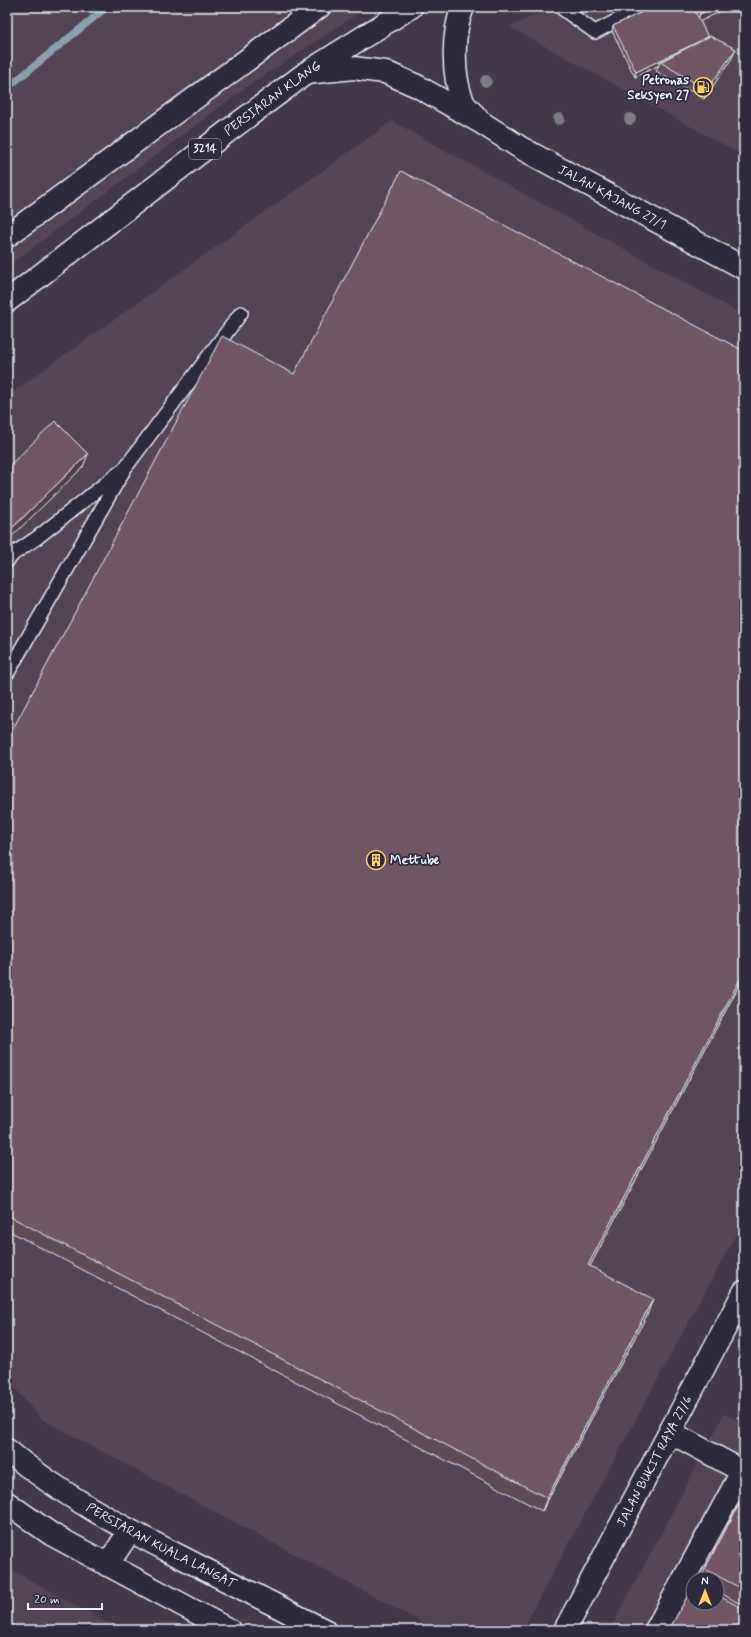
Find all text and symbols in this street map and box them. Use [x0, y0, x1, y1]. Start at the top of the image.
street label: PERSIARAN KLANG [221, 57, 324, 140]
place label: Petronas Seksyen 27 [627, 72, 689, 104]
fuel station icon: Petronas Seksyen 27 [692, 76, 714, 98]
road number: 3214 [189, 139, 221, 159]
street label: JALAN KAJANG 27/1 [555, 161, 669, 233]
building icon: Mettube [365, 849, 387, 871]
place label: Mettube [390, 852, 439, 869]
street label: JALAN BUKIT RAYA 27/6 [613, 1392, 696, 1530]
street label: PERSIARAN KUALA LANGAT [83, 1499, 240, 1593]
north arrow [685, 1571, 725, 1611]
text: N [701, 1575, 709, 1589]
scale bar [28, 1585, 102, 1611]
text: 20 m [34, 1592, 60, 1608]

